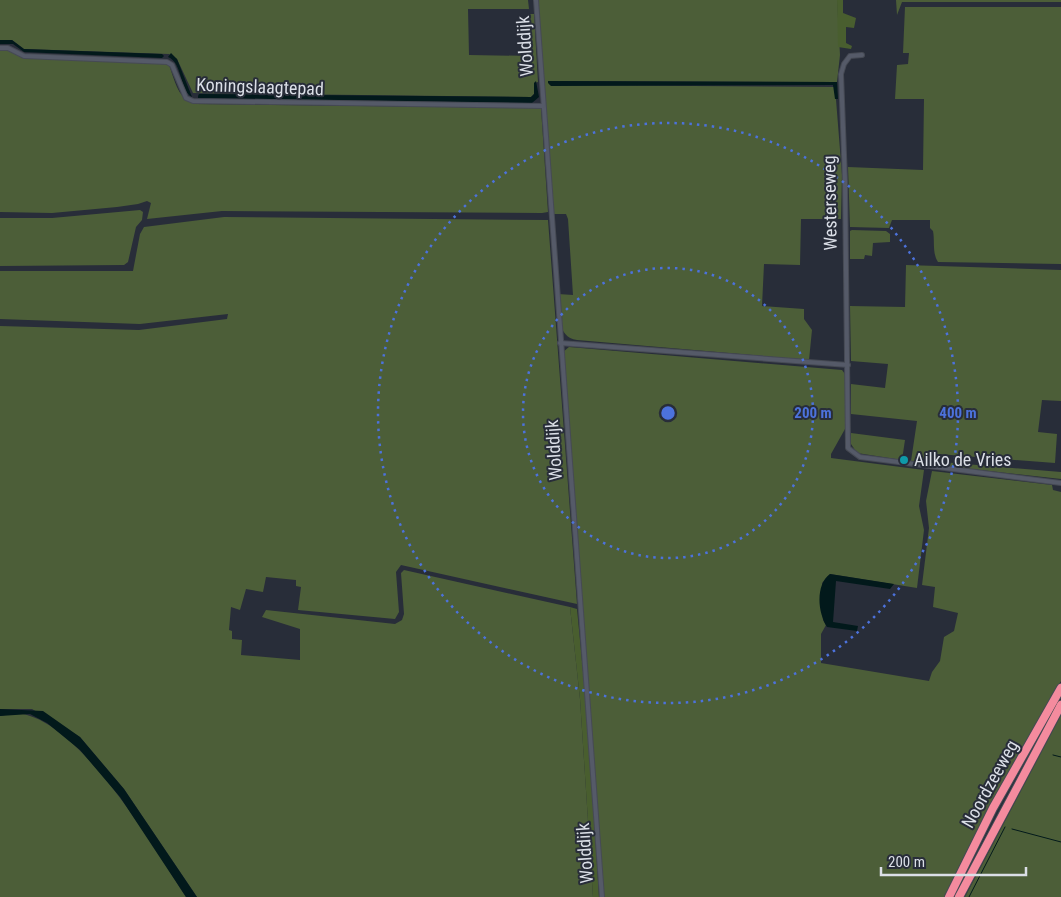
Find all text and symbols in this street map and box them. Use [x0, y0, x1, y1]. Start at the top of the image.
street label: Wolddijk [512, 15, 537, 77]
street label: Koningslaagtepad [196, 74, 324, 99]
street label: Westerseweg [818, 155, 841, 251]
centre of rings [659, 404, 677, 422]
text: 200 m [794, 404, 832, 422]
text: 400 m [939, 404, 977, 422]
street label: Wolddijk [541, 419, 566, 481]
place label: Ailko de Vries [914, 449, 1012, 470]
marker: Ailko de Vries [898, 454, 910, 466]
street label: Noordzeeweg [957, 736, 1022, 831]
street label: Wolddijk [572, 822, 597, 884]
scale bar [881, 844, 1026, 876]
text: 200 m [888, 853, 925, 871]

